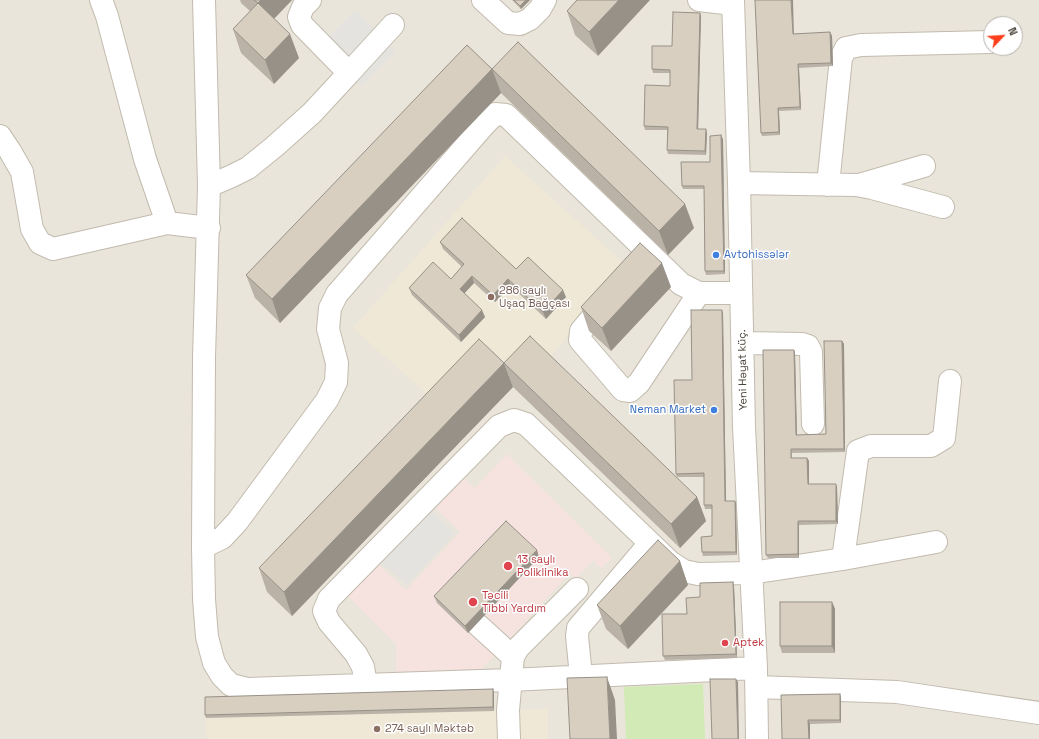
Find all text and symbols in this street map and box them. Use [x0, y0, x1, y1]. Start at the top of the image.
north arrow [983, 16, 1023, 56]
text: N [1005, 25, 1021, 38]
place label: Avtohissələr [724, 248, 789, 262]
marker: Avtohissələr [711, 250, 721, 260]
place label: 286 saylı Uşaq Bağçası [499, 284, 570, 310]
marker: 286 saylı Uşaq Bağçası [486, 292, 496, 302]
street label: Yeni Həyat küç. [736, 329, 750, 411]
place label: Neman Market [630, 403, 706, 417]
marker: Neman Market [709, 405, 719, 415]
place label: 13 saylı Poliklinika [517, 553, 568, 579]
marker: 13 saylı Poliklinika [502, 560, 514, 572]
place label: Təcili Tibbi Yardım [482, 589, 546, 615]
marker: Təcili Tibbi Yardım [467, 596, 479, 608]
place label: Aptek [733, 636, 764, 650]
marker: Aptek [720, 638, 730, 648]
place label: 274 saylı Məktəb [385, 722, 474, 736]
marker: 274 saylı Məktəb [372, 724, 382, 734]

